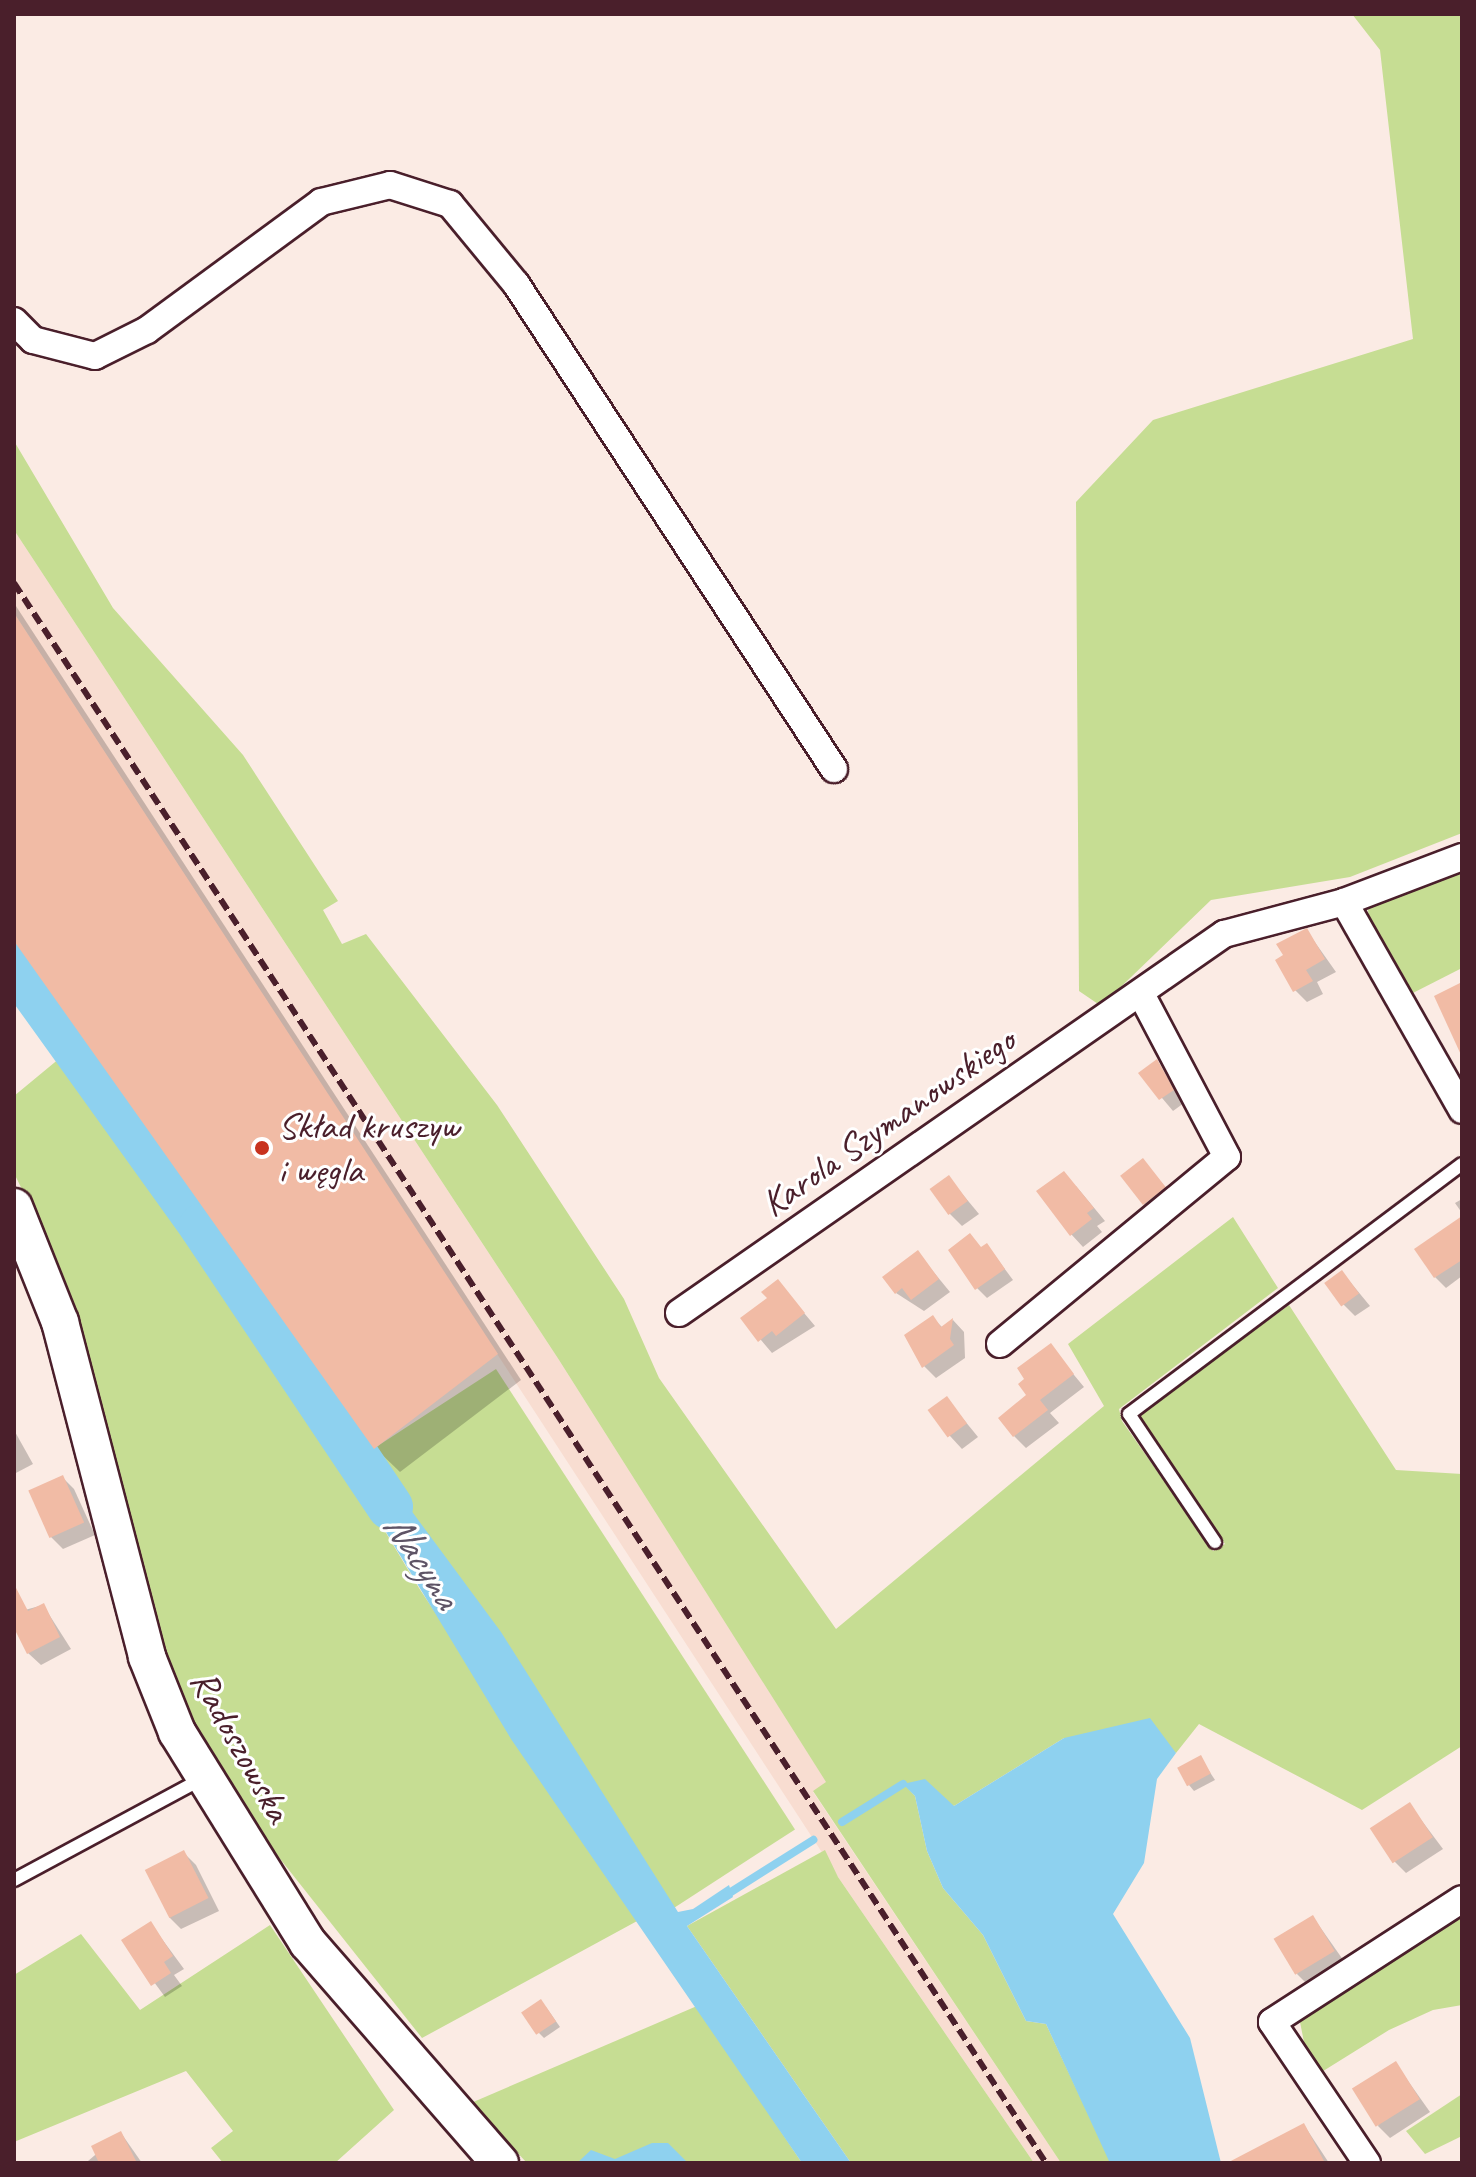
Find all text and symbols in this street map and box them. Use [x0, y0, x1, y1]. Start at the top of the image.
street label: Karola Szymanowskiego [753, 1018, 1023, 1226]
place label: Skład kruszyw i węgla [278, 1103, 459, 1192]
marker: Skład kruszyw i węgla [253, 1139, 271, 1157]
water label: Nacyna [374, 1504, 470, 1616]
street label: Radoszowska [181, 1662, 301, 1830]

